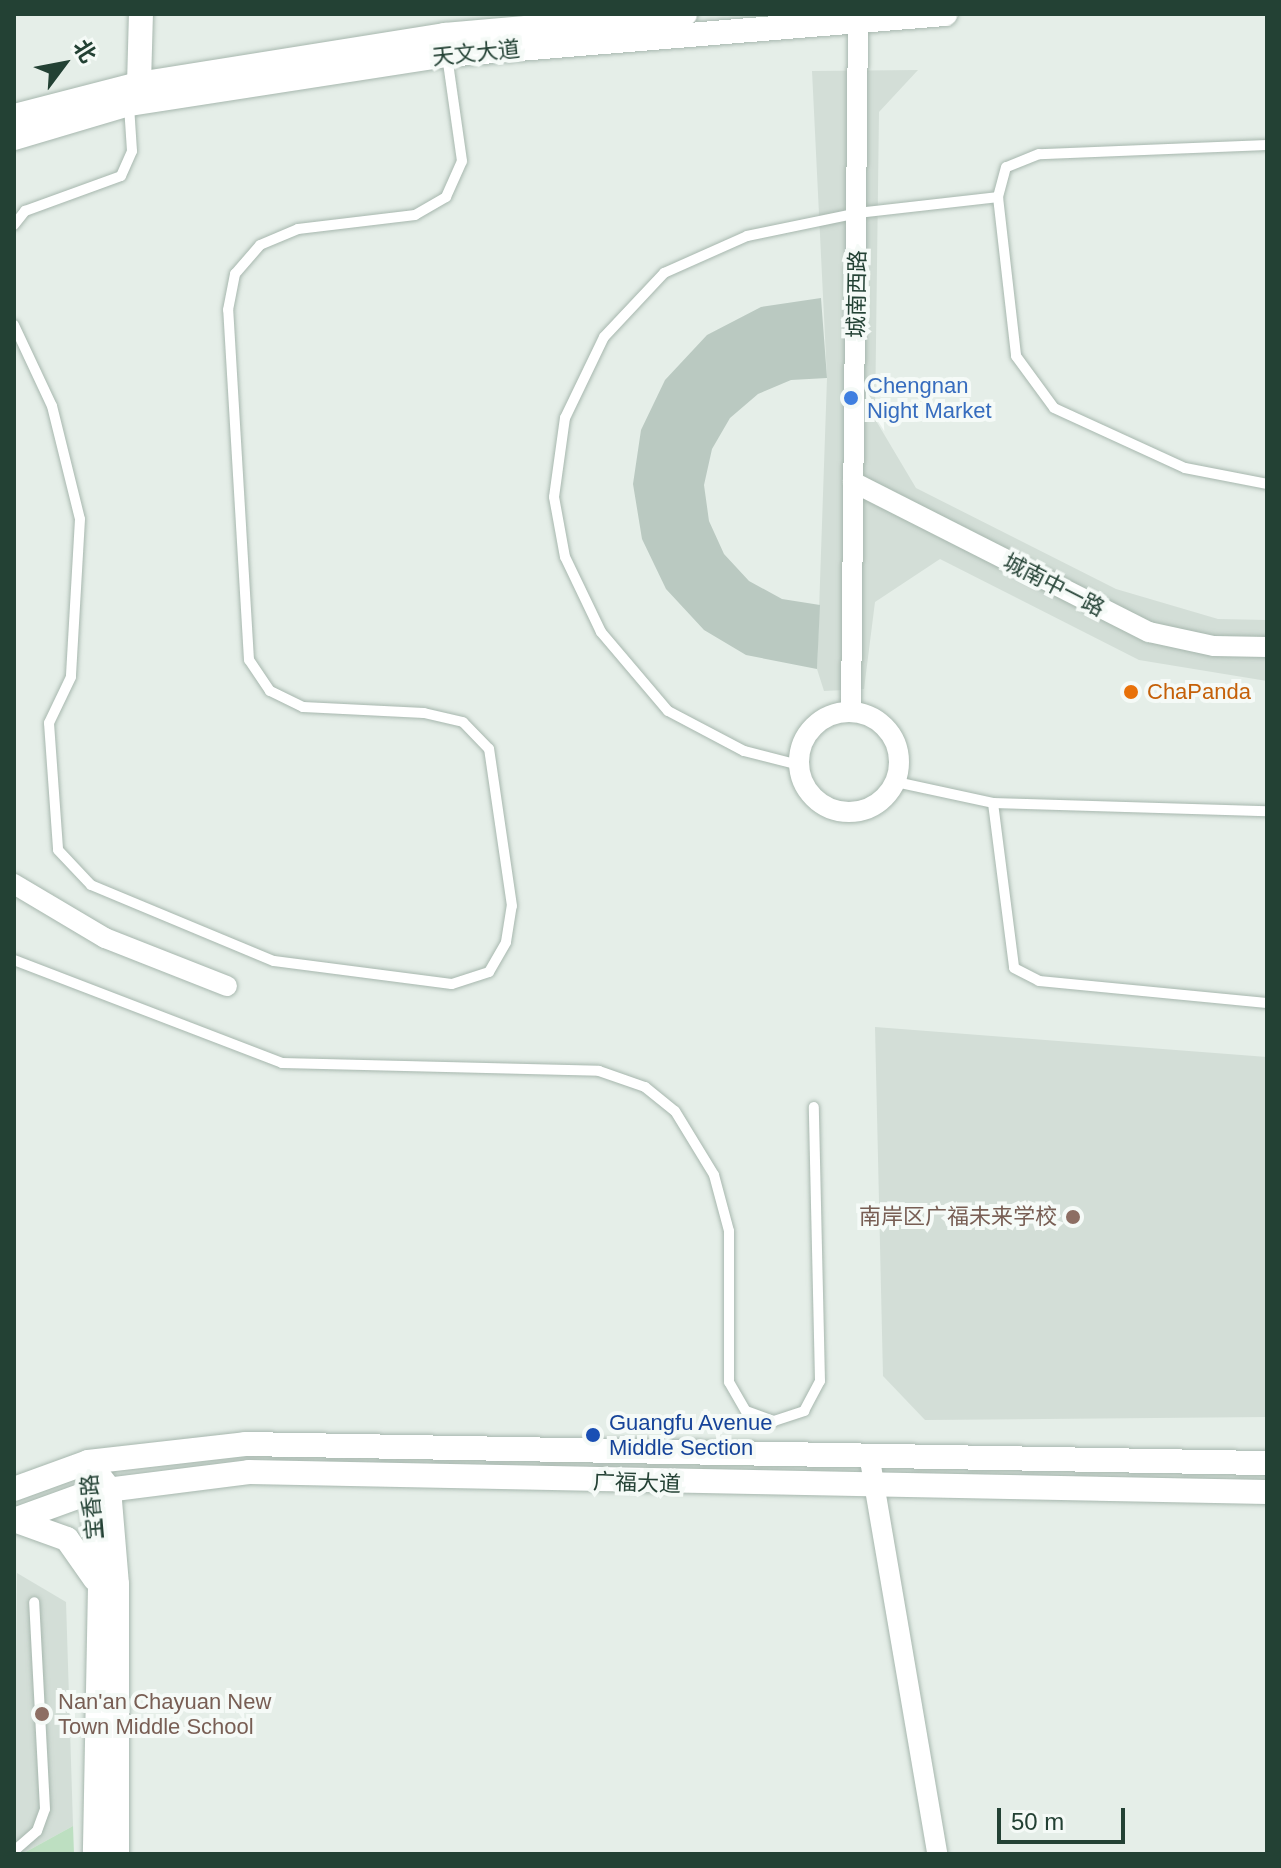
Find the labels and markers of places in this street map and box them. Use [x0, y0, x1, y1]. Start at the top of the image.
place label: Chengnan Night Market [867, 372, 992, 424]
marker: Chengnan Night Market [842, 389, 860, 407]
place label: ChaPanda [1147, 679, 1251, 705]
marker: ChaPanda [1122, 683, 1140, 701]
place label: 南岸区广福未来学校 [859, 1204, 1057, 1230]
marker: 南岸区广福未来学校 [1064, 1208, 1082, 1226]
place label: Guangfu Avenue Middle Section [609, 1409, 774, 1460]
marker: Guangfu Avenue Middle Section [584, 1426, 602, 1444]
place label: Nan'an Chayuan New Town Middle School [58, 1688, 271, 1740]
marker: Nan'an Chayuan New Town Middle School [33, 1705, 51, 1723]

